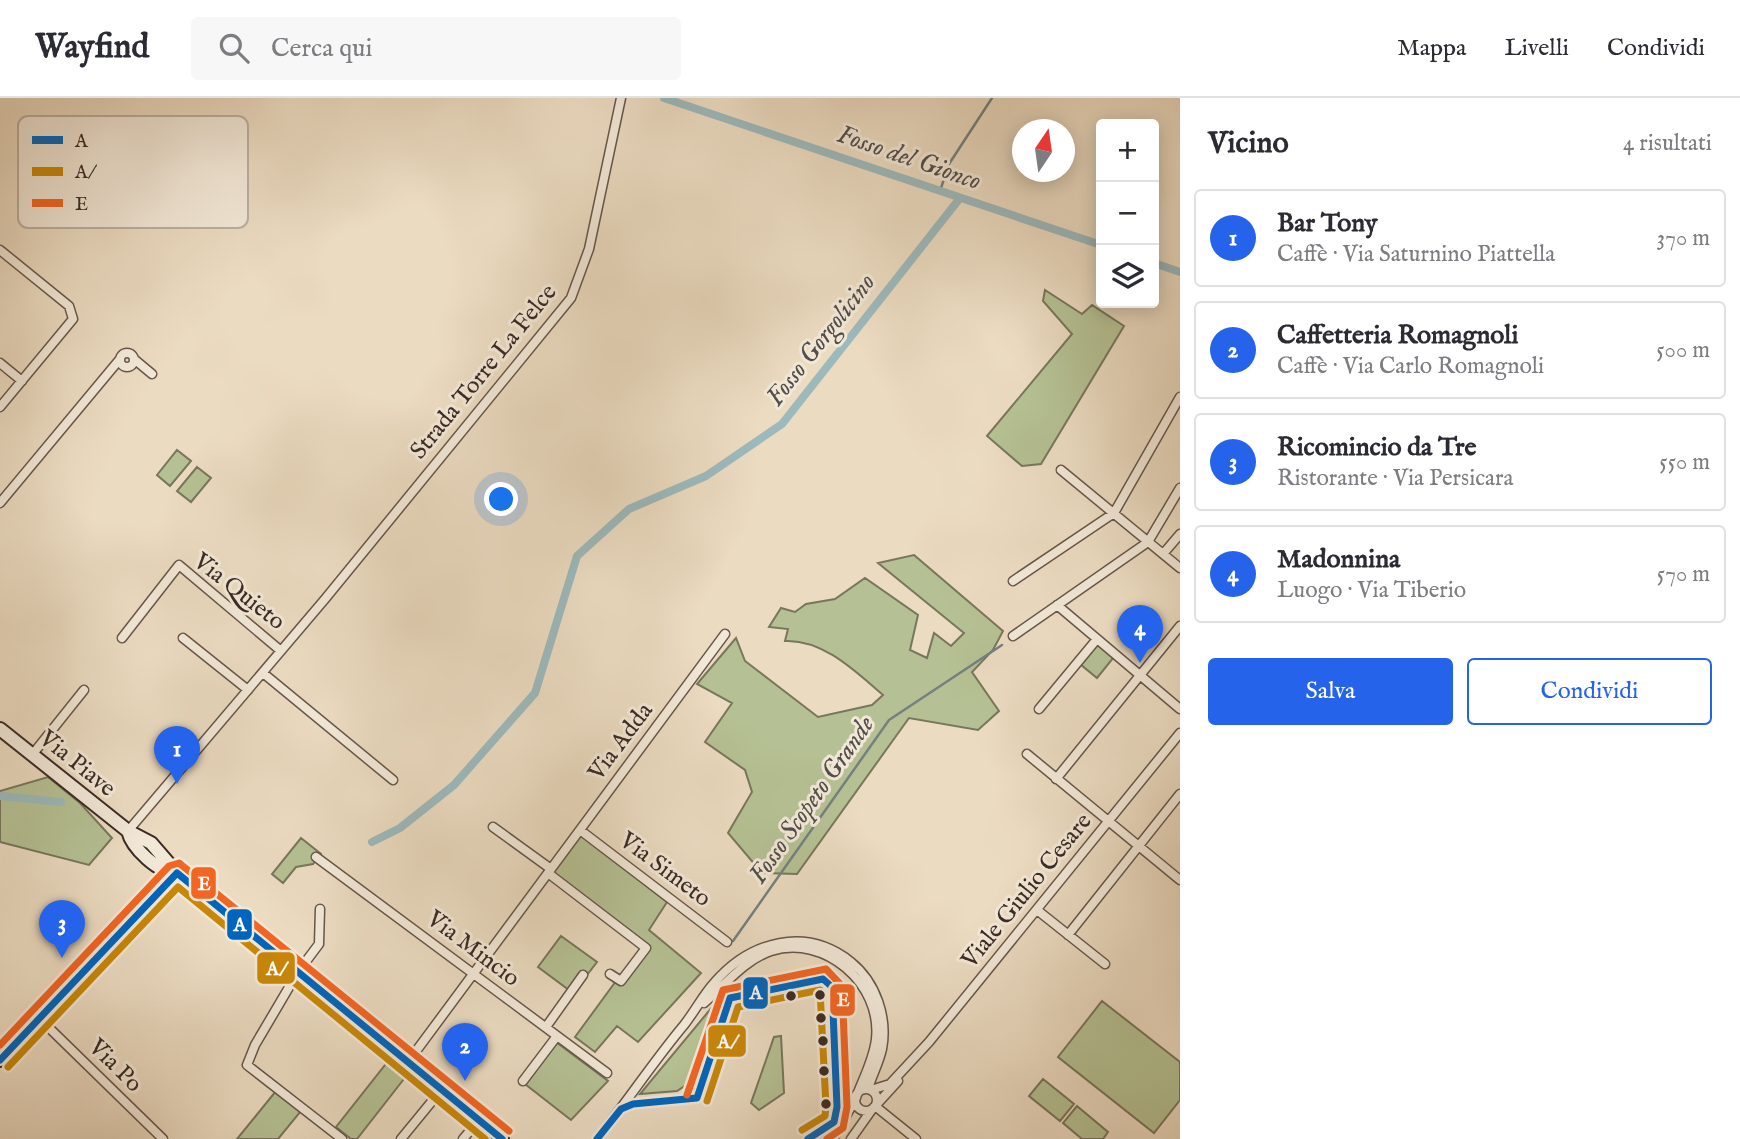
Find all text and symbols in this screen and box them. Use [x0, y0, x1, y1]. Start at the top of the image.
search box [191, 17, 681, 80]
text: Wayfind [35, 27, 149, 69]
icon: search [215, 29, 253, 67]
text: Cerca qui [271, 32, 372, 65]
text: Mappa [1397, 33, 1466, 64]
text: Livelli [1504, 33, 1569, 64]
text: Condividi [1607, 33, 1705, 64]
legend [18, 116, 248, 228]
water label: Fosso del Gionco [833, 118, 985, 198]
north arrow [1012, 119, 1075, 182]
map controls [1096, 119, 1159, 308]
button: + [1096, 119, 1159, 182]
text: Vicino [1208, 125, 1289, 163]
text: 4 risultati [1623, 129, 1712, 158]
text: A [74, 130, 89, 154]
text: A/ [74, 161, 98, 185]
button: − [1096, 182, 1159, 245]
text: E [75, 193, 88, 217]
text: Bar Tony [1277, 207, 1378, 240]
text: 1 [1229, 224, 1237, 253]
text: 370 m [1657, 224, 1710, 253]
text: Caffè · Via Saturnino Piattella [1277, 240, 1555, 269]
button: layers [1096, 245, 1159, 308]
water label: Fosso Gorgolicino [759, 267, 884, 414]
street label: Strada Torre La Felce [404, 278, 564, 466]
text: Caffetteria Romagnoli [1277, 319, 1518, 352]
text: 2 [1228, 336, 1238, 365]
text: 500 m [1656, 336, 1710, 365]
text: Caffè · Via Carlo Romagnoli [1277, 352, 1544, 381]
text: Ricomincio da Tre [1277, 431, 1476, 464]
text: 3 [1229, 448, 1237, 477]
text: 550 m [1659, 448, 1710, 477]
text: Ristorante · Via Persicara [1277, 464, 1513, 493]
your location [484, 482, 518, 516]
text: Madonnina [1277, 543, 1400, 576]
street label: Via Quieto [186, 546, 291, 638]
text: 4 [1227, 560, 1239, 589]
text: 570 m [1657, 560, 1710, 589]
text: Luogo · Via Tiberio [1277, 576, 1466, 605]
pin: 4 [1117, 605, 1163, 663]
button: Salva [1208, 658, 1453, 725]
button: Condividi [1467, 658, 1712, 725]
street label: Via Adda [581, 696, 661, 788]
water label: Fosso Scopeto Grande [742, 709, 882, 890]
street label: Via Piave [32, 723, 122, 804]
pin: 1 [154, 726, 200, 784]
street label: Viale Giulio Cesare [954, 807, 1099, 976]
street label: Via Simeto [612, 825, 717, 915]
line badge: E [190, 866, 217, 900]
text: E [197, 873, 211, 897]
pin: 3 [39, 900, 85, 958]
street label: Via Mincio [419, 903, 526, 994]
line badge: A [226, 908, 253, 941]
text: A [233, 914, 248, 938]
line badge: A/ [256, 951, 296, 985]
text: A/ [265, 958, 289, 982]
line badge: A [742, 976, 769, 1010]
text: A [749, 982, 764, 1006]
line badge: E [829, 983, 856, 1017]
unlabelled marker [813, 988, 827, 1002]
unlabelled marker [784, 989, 798, 1003]
text: E [836, 989, 850, 1013]
unlabelled marker [814, 1011, 828, 1025]
pin: 2 [442, 1023, 488, 1081]
line badge: A/ [707, 1024, 747, 1058]
text: A/ [716, 1031, 740, 1055]
street label: Via Po [81, 1032, 149, 1100]
unlabelled marker [816, 1034, 830, 1048]
unlabelled marker [817, 1064, 831, 1078]
unlabelled marker [819, 1097, 833, 1111]

